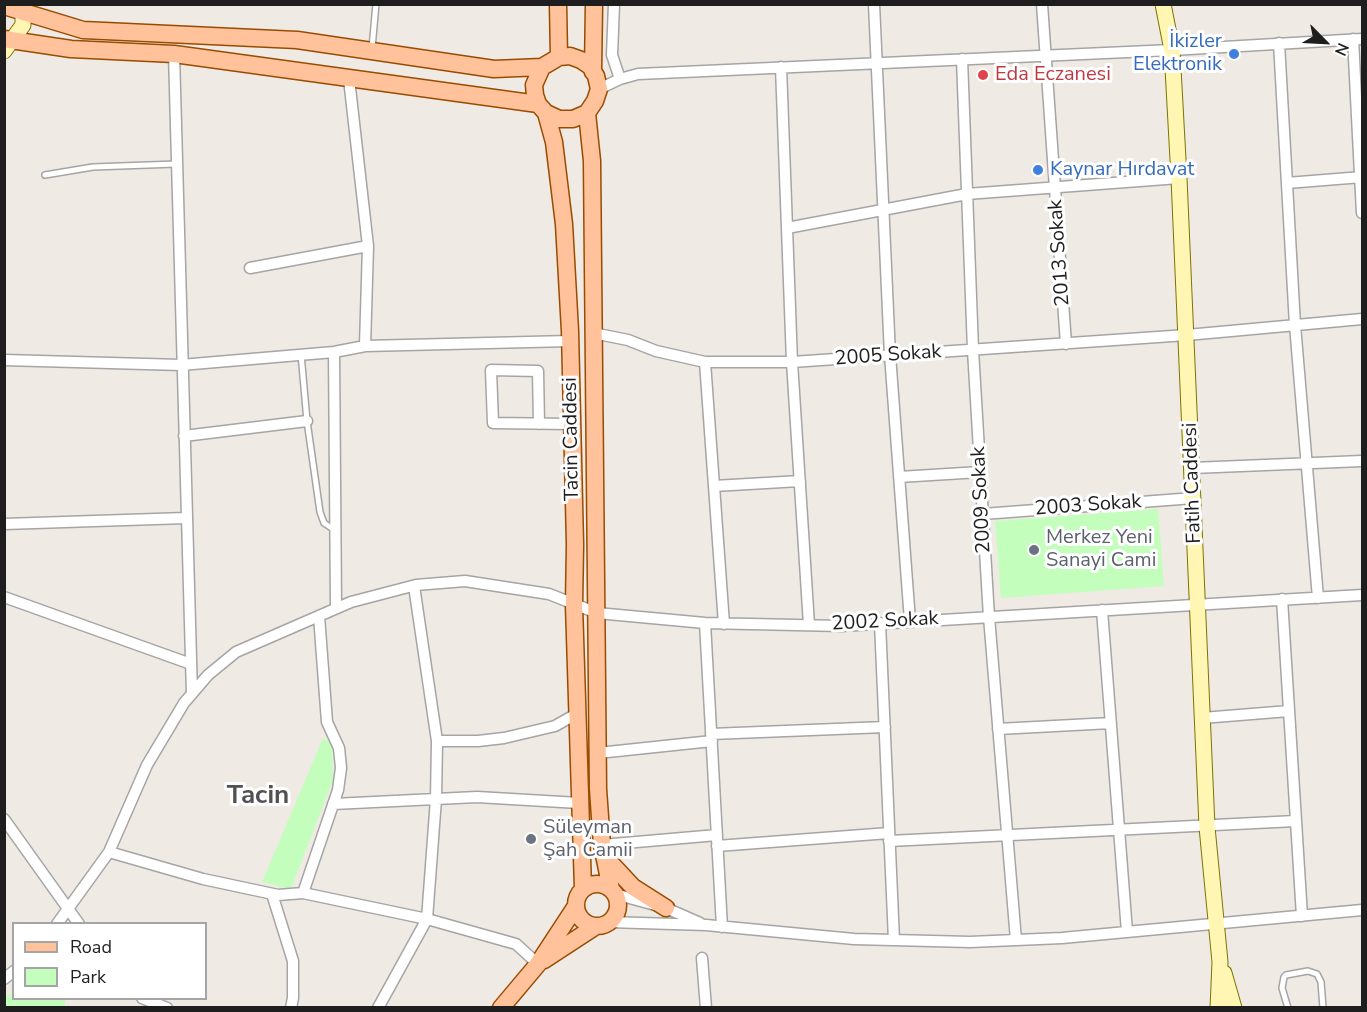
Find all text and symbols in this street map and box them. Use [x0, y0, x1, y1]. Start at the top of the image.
north arrow [1295, 12, 1355, 72]
place label: İkizler Elektronik [1133, 30, 1222, 77]
text: N [1329, 39, 1354, 59]
marker: İkizler Elektronik [1227, 47, 1241, 61]
place label: Eda Eczanesi [995, 63, 1111, 87]
marker: Eda Eczanesi [976, 68, 990, 82]
place label: Kaynar Hırdavat [1050, 158, 1194, 182]
marker: Kaynar Hırdavat [1031, 163, 1045, 177]
street label: 2013 Sokak [1044, 199, 1076, 307]
street label: 2005 Sokak [834, 340, 942, 372]
street label: Tacin Caddesi [559, 377, 585, 501]
street label: Fatih Caddesi [1179, 422, 1207, 544]
street label: 2009 Sokak [967, 446, 997, 554]
street label: 2003 Sokak [1034, 490, 1142, 522]
place label: Merkez Yeni Sanayi Cami [1046, 526, 1156, 573]
marker: Merkez Yeni Sanayi Cami [1027, 543, 1041, 557]
street label: 2002 Sokak [831, 607, 939, 637]
district label: Tacin [227, 781, 289, 813]
place label: Süleyman Şah Camii [543, 816, 633, 863]
marker: Süleyman Şah Camii [524, 832, 538, 846]
legend [12, 922, 207, 1000]
text: Road [70, 935, 112, 959]
text: Park [70, 965, 106, 989]

